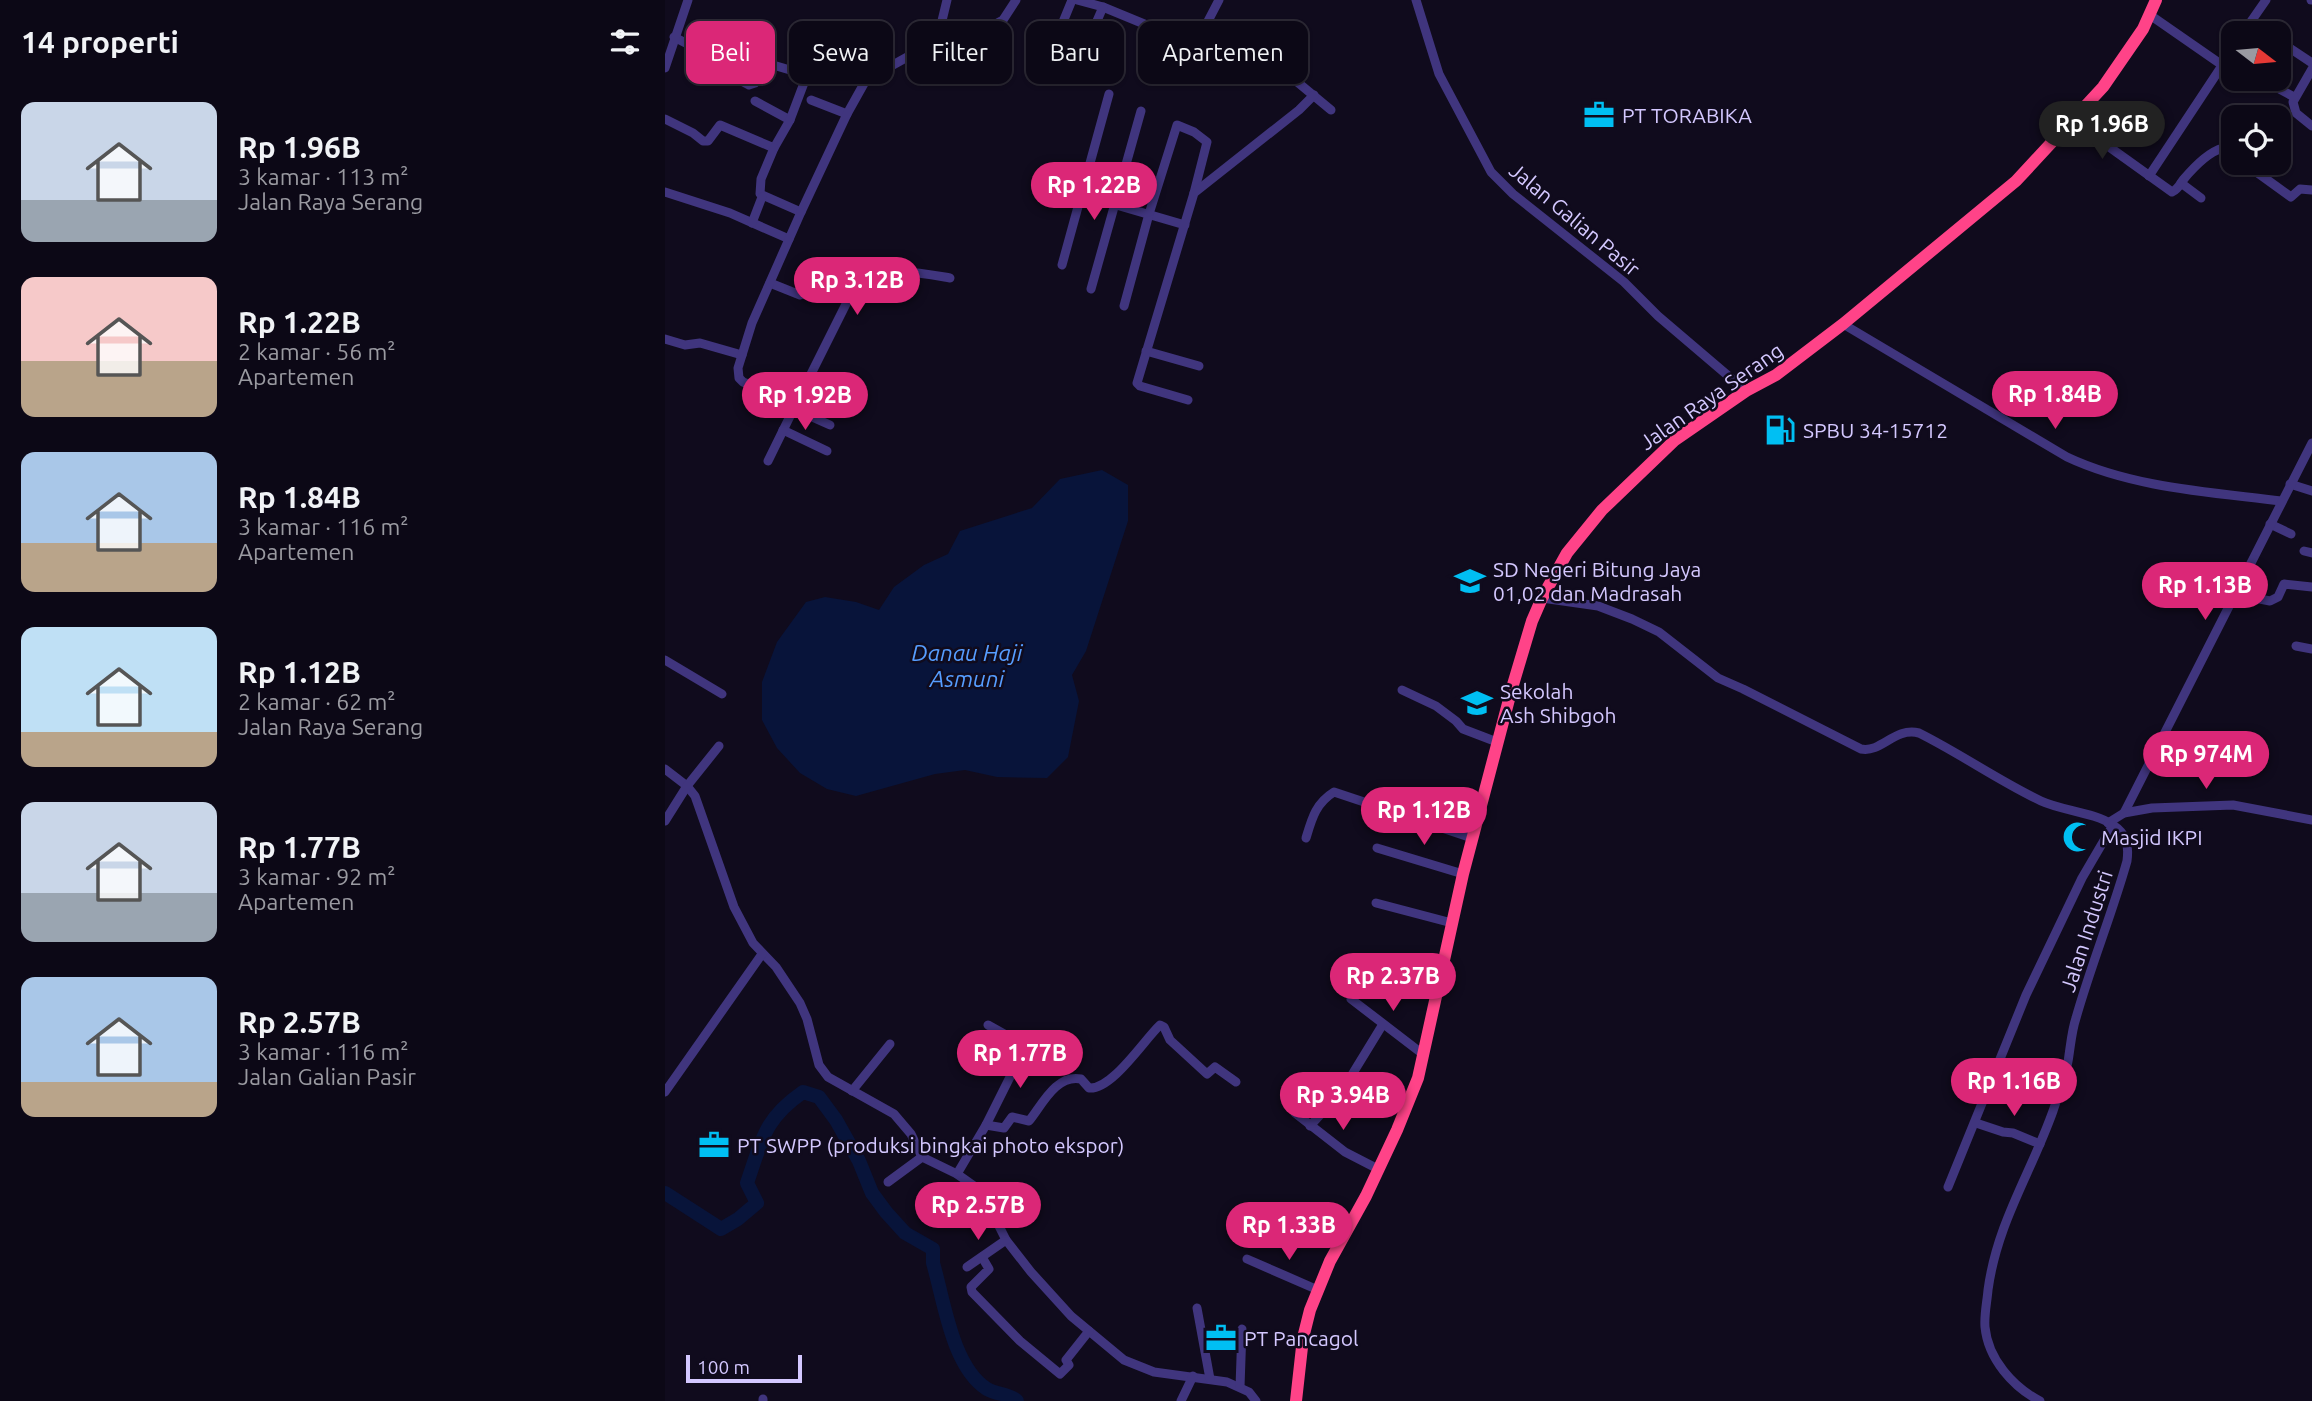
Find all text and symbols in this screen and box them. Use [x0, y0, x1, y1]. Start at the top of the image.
chip: Beli [686, 21, 775, 84]
chip: Sewa [789, 21, 893, 84]
chip: Filter [907, 21, 1012, 84]
chip: Baru [1026, 21, 1124, 84]
chip: Apartemen [1138, 21, 1308, 84]
north arrow [2221, 21, 2291, 91]
map controls [2221, 21, 2291, 175]
icon: filters [606, 23, 644, 61]
text: 14 properti [21, 25, 179, 59]
office icon: PT TORABIKA [1582, 98, 1616, 132]
pin: Rp 1.96B [2030, 102, 2174, 161]
place label: PT TORABIKA [1622, 103, 1752, 127]
button: locate [2221, 105, 2291, 175]
text: Rp 1.96B [2055, 111, 2149, 136]
icon: home [77, 130, 161, 214]
text: Rp 1.96B [238, 130, 361, 164]
street label: Jalan Galian Pasir [1505, 158, 1645, 280]
pin: Rp 1.22B [1022, 162, 1166, 222]
text: 3 kamar · 113 m² [238, 164, 409, 189]
text: Rp 1.22B [1047, 172, 1141, 197]
text: Jalan Raya Serang [238, 189, 423, 214]
pin: Rp 3.12B [785, 258, 929, 317]
text: Rp 3.12B [810, 267, 904, 292]
icon: home [77, 305, 161, 389]
text: Rp 1.22B [238, 305, 361, 339]
street label: Jalan Raya Serang [1635, 338, 1787, 454]
text: 2 kamar · 56 m² [238, 339, 396, 364]
text: Apartemen [238, 364, 354, 389]
pin: Rp 1.92B [733, 372, 877, 432]
pin: Rp 1.84B [1983, 372, 2127, 431]
text: Rp 1.84B [2008, 381, 2102, 406]
text: Rp 1.92B [758, 382, 852, 407]
fuel station icon: SPBU 34-15712 [1763, 413, 1797, 447]
place label: SPBU 34-15712 [1803, 418, 1948, 442]
icon: home [77, 480, 161, 564]
text: Rp 1.84B [238, 480, 361, 514]
text: 3 kamar · 116 m² [238, 514, 409, 539]
text: Apartemen [238, 539, 354, 564]
place label: SD Negeri Bitung Jaya 01,02 dan Madrasah [1493, 557, 1701, 605]
pin: Rp 1.13B [2133, 562, 2277, 622]
school or university icon: SD Negeri Bitung Jaya 01,02 dan Madrasah [1453, 564, 1487, 598]
text: Rp 1.13B [2158, 572, 2252, 597]
water label: Danau Haji Asmuni [912, 640, 1024, 691]
icon: home [77, 655, 161, 739]
text: Rp 1.12B [238, 655, 361, 689]
place label: Sekolah Ash Shibgoh [1500, 679, 1617, 727]
school or university icon: Sekolah Ash Shibgoh [1460, 686, 1494, 720]
text: 2 kamar · 62 m² [238, 689, 396, 714]
text: Jalan Raya Serang [238, 714, 423, 739]
pin: Rp 974M [2141, 732, 2271, 791]
text: Rp 974M [2159, 741, 2253, 766]
pin: Rp 1.12B [1352, 788, 1496, 847]
text: Rp 1.12B [1377, 797, 1471, 822]
mosque icon: Masjid IKPI [2061, 820, 2095, 854]
place label: Masjid IKPI [2101, 825, 2203, 849]
icon: home [77, 830, 161, 914]
text: Rp 1.77B [238, 830, 361, 864]
text: 3 kamar · 92 m² [238, 864, 396, 889]
street label: Jalan Industri [2055, 867, 2117, 995]
text: Apartemen [238, 889, 354, 914]
pin: Rp 2.37B [1321, 954, 1465, 1013]
text: Rp 2.37B [1346, 963, 1440, 988]
icon: home [77, 1005, 161, 1089]
text: Rp 2.57B [238, 1005, 361, 1039]
pin: Rp 1.77B [948, 1030, 1092, 1090]
text: 3 kamar · 116 m² [238, 1039, 409, 1064]
text: Rp 1.77B [973, 1040, 1067, 1065]
pin: Rp 1.16B [1942, 1058, 2086, 1118]
text: Jalan Galian Pasir [238, 1064, 416, 1089]
text: Rp 1.16B [1967, 1068, 2061, 1093]
pin: Rp 3.94B [1271, 1072, 1415, 1132]
text: Rp 3.94B [1296, 1082, 1390, 1107]
office icon: PT SWPP (produksi bingkai photo ekspor) [697, 1128, 731, 1162]
place label: PT SWPP (produksi bingkai photo ekspor) [737, 1133, 1124, 1157]
pin: Rp 2.57B [906, 1182, 1050, 1242]
text: Rp 2.57B [931, 1192, 1025, 1217]
pin: Rp 1.33B [1217, 1202, 1361, 1262]
text: Rp 1.33B [1242, 1212, 1336, 1237]
office icon: PT Pancagol [1204, 1321, 1238, 1355]
place label: PT Pancagol [1244, 1326, 1359, 1350]
scale bar [686, 1352, 801, 1384]
text: 100 m [697, 1356, 750, 1378]

